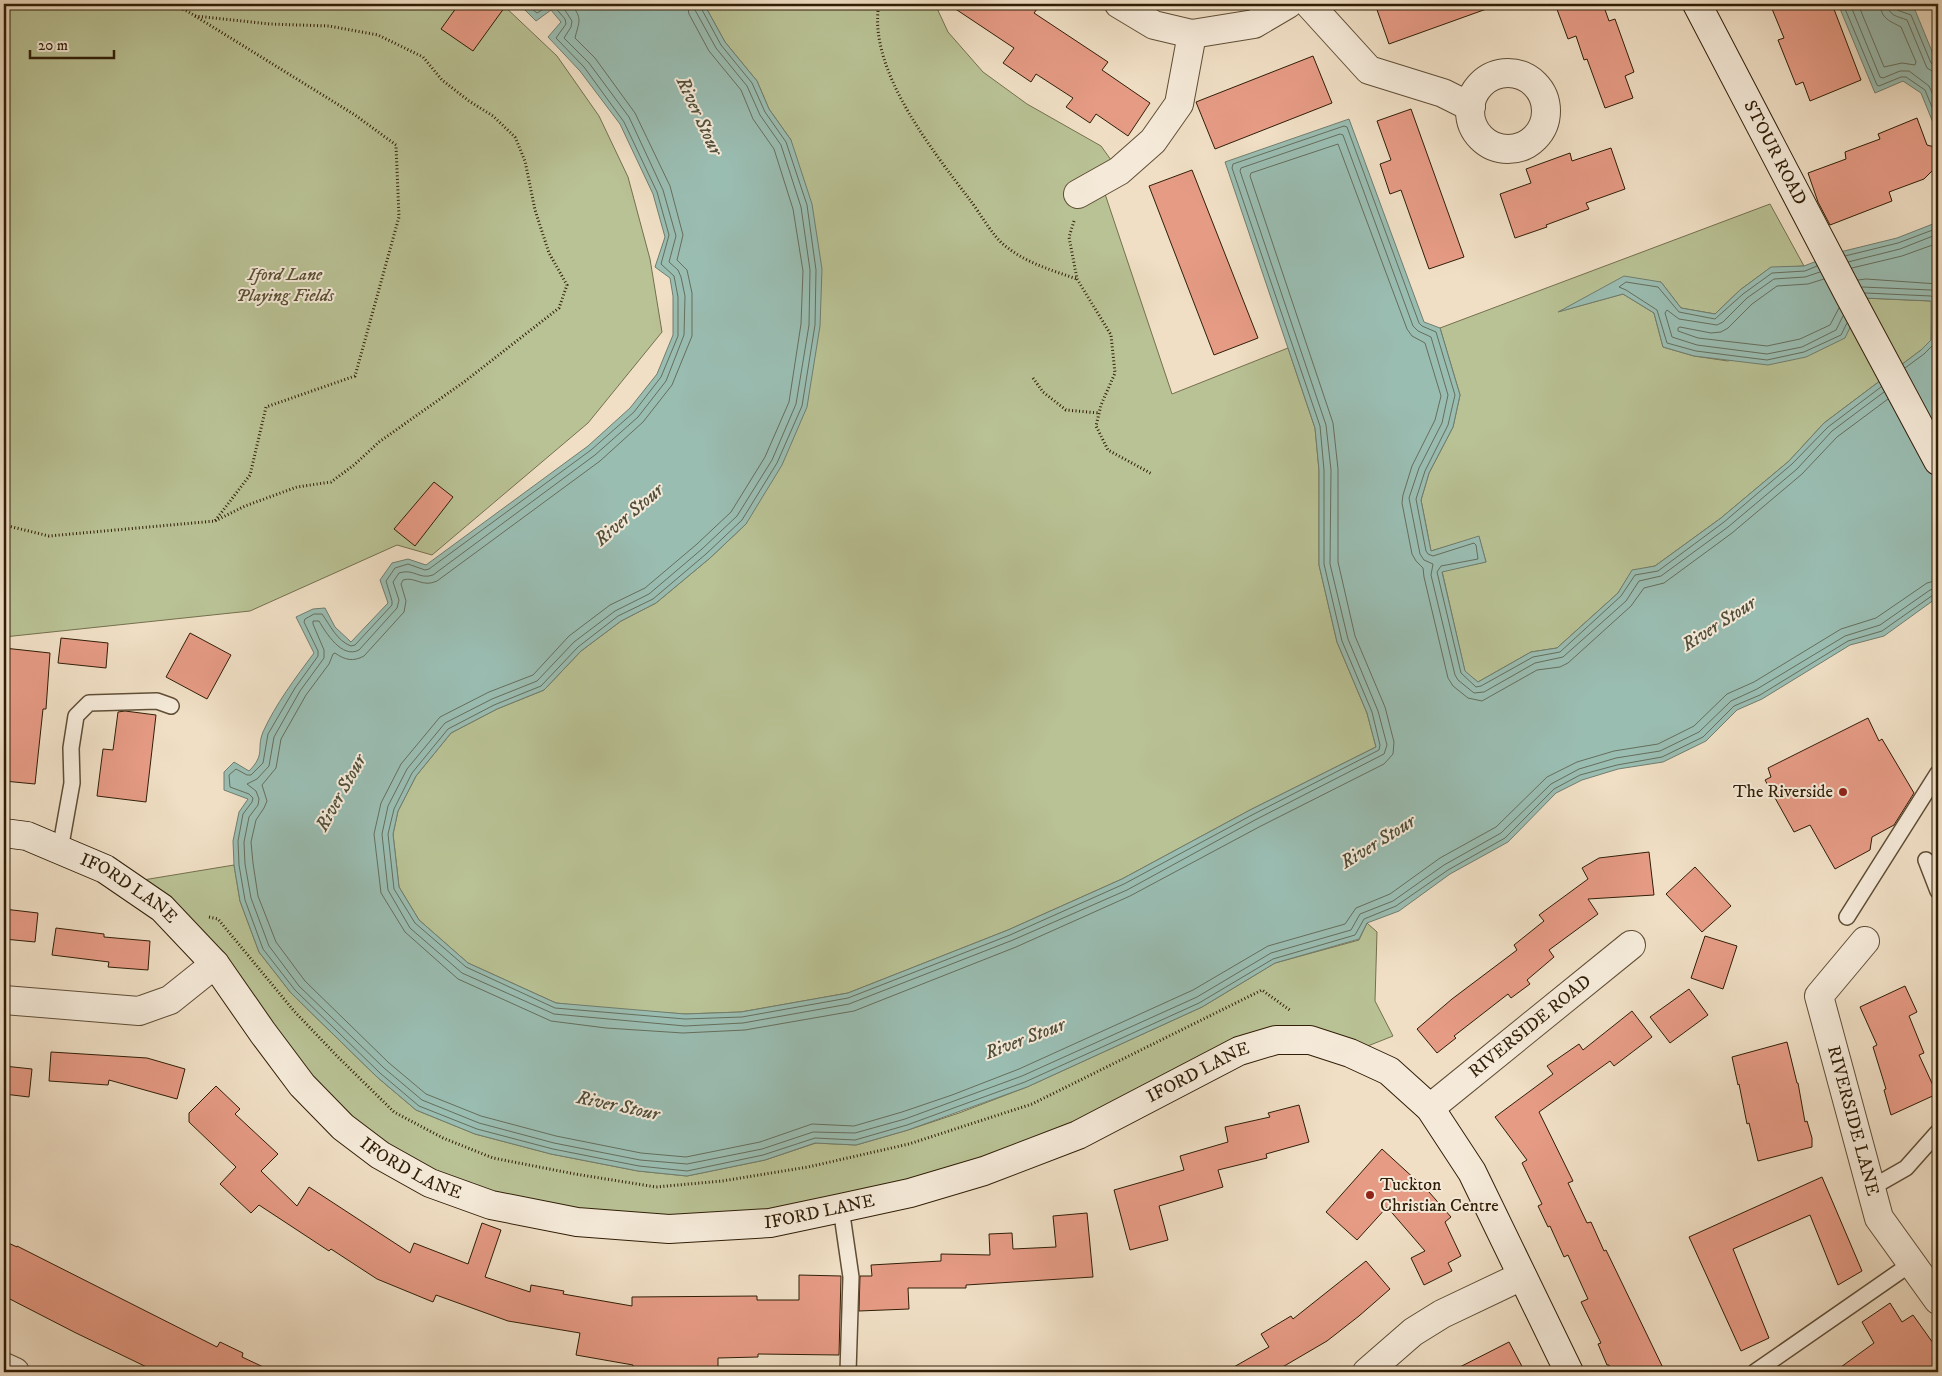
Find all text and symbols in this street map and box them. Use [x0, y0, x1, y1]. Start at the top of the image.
scale bar [30, 28, 114, 60]
text: 20 m [38, 36, 68, 55]
water label: River Stour [670, 72, 728, 161]
street label: STOUR ROAD [1738, 97, 1811, 209]
park label: Iford Lane Playing Fields [236, 264, 335, 307]
water label: River Stour [589, 477, 670, 552]
water label: River Stour [1677, 590, 1762, 657]
water label: River Stour [310, 749, 373, 836]
place label: The Riverside [1733, 781, 1833, 803]
marker: The Riverside [1837, 786, 1849, 798]
water label: River Stour [1335, 809, 1422, 875]
street label: IFORD LANE [77, 849, 182, 928]
street label: RIVERSIDE ROAD [1464, 970, 1596, 1083]
water label: River Stour [981, 1012, 1070, 1065]
street label: IFORD LANE [1143, 1037, 1252, 1108]
street label: RIVERSIDE LANE [1822, 1043, 1884, 1199]
water label: River Stour [573, 1086, 664, 1126]
street label: IFORD LANE [355, 1133, 465, 1205]
place label: Tuckton Christian Centre [1380, 1174, 1499, 1217]
marker: Tuckton Christian Centre [1364, 1189, 1376, 1201]
street label: IFORD LANE [764, 1190, 877, 1234]

